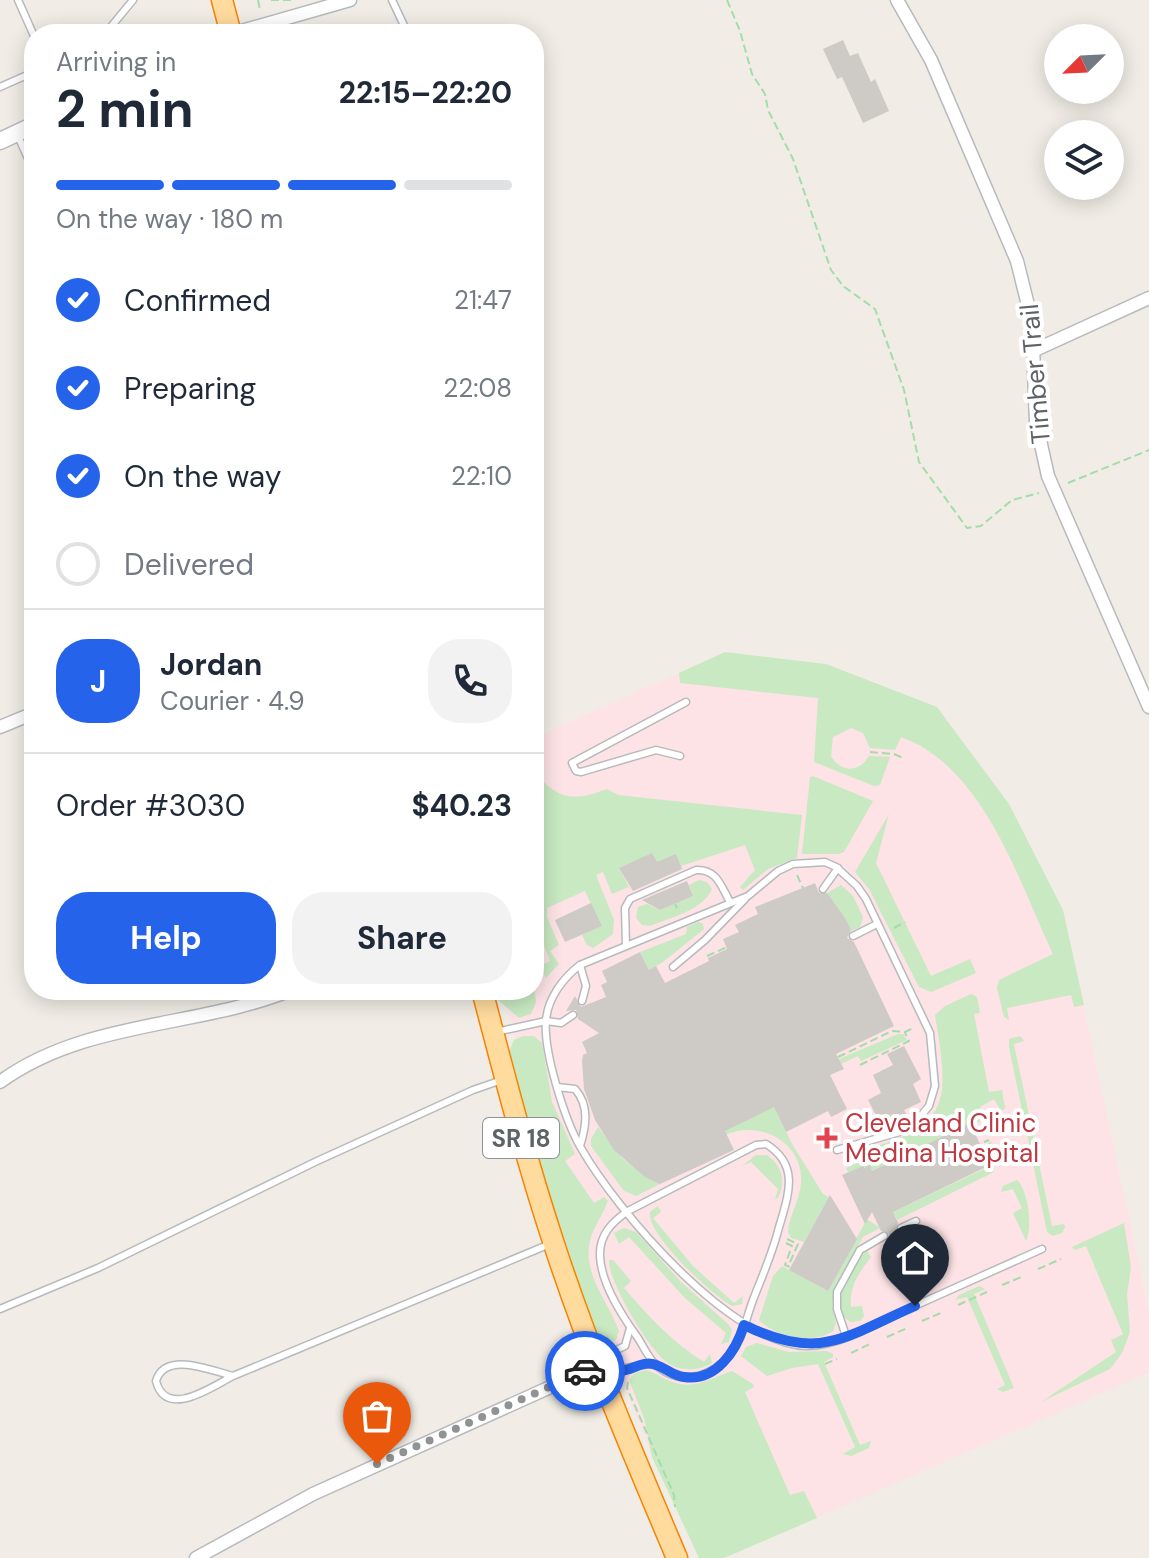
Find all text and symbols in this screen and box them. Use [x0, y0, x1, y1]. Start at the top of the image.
north arrow [1044, 24, 1124, 104]
map controls [1044, 24, 1124, 200]
text: Arriving in [56, 45, 176, 79]
text: 22:15–22:20 [339, 73, 512, 112]
text: 2 min [56, 75, 194, 143]
button: layers [1044, 120, 1124, 200]
text: On the way · 180 m [56, 202, 283, 236]
icon: check [56, 278, 100, 322]
text: Confirmed [124, 281, 271, 320]
text: 21:47 [454, 283, 512, 317]
street label: Timber Trail [1012, 303, 1058, 445]
icon: check [56, 366, 100, 410]
text: Preparing [124, 369, 256, 408]
text: 22:08 [443, 371, 512, 405]
icon: check [56, 454, 100, 498]
text: On the way [124, 457, 281, 496]
text: 22:10 [451, 459, 512, 493]
text: Delivered [124, 545, 254, 584]
button: phone [428, 639, 512, 723]
text: Jordan [160, 645, 262, 684]
text: J [90, 662, 106, 701]
text: Courier · 4.9 [160, 684, 305, 718]
text: Order #3030 [56, 786, 245, 825]
text: $40.23 [412, 786, 512, 825]
button: Help [56, 892, 276, 984]
button: Share [292, 892, 512, 984]
place label: Cleveland Clinic Medina Hospital [845, 1106, 1039, 1170]
road number: SR 18 [483, 1118, 559, 1158]
marker: Cleveland Clinic Medina Hospital [816, 1127, 838, 1149]
pin [881, 1224, 949, 1306]
icon: home [893, 1236, 937, 1280]
courier [545, 1331, 625, 1411]
icon: car [563, 1349, 607, 1393]
pin [343, 1382, 411, 1464]
icon: bag [355, 1394, 399, 1438]

